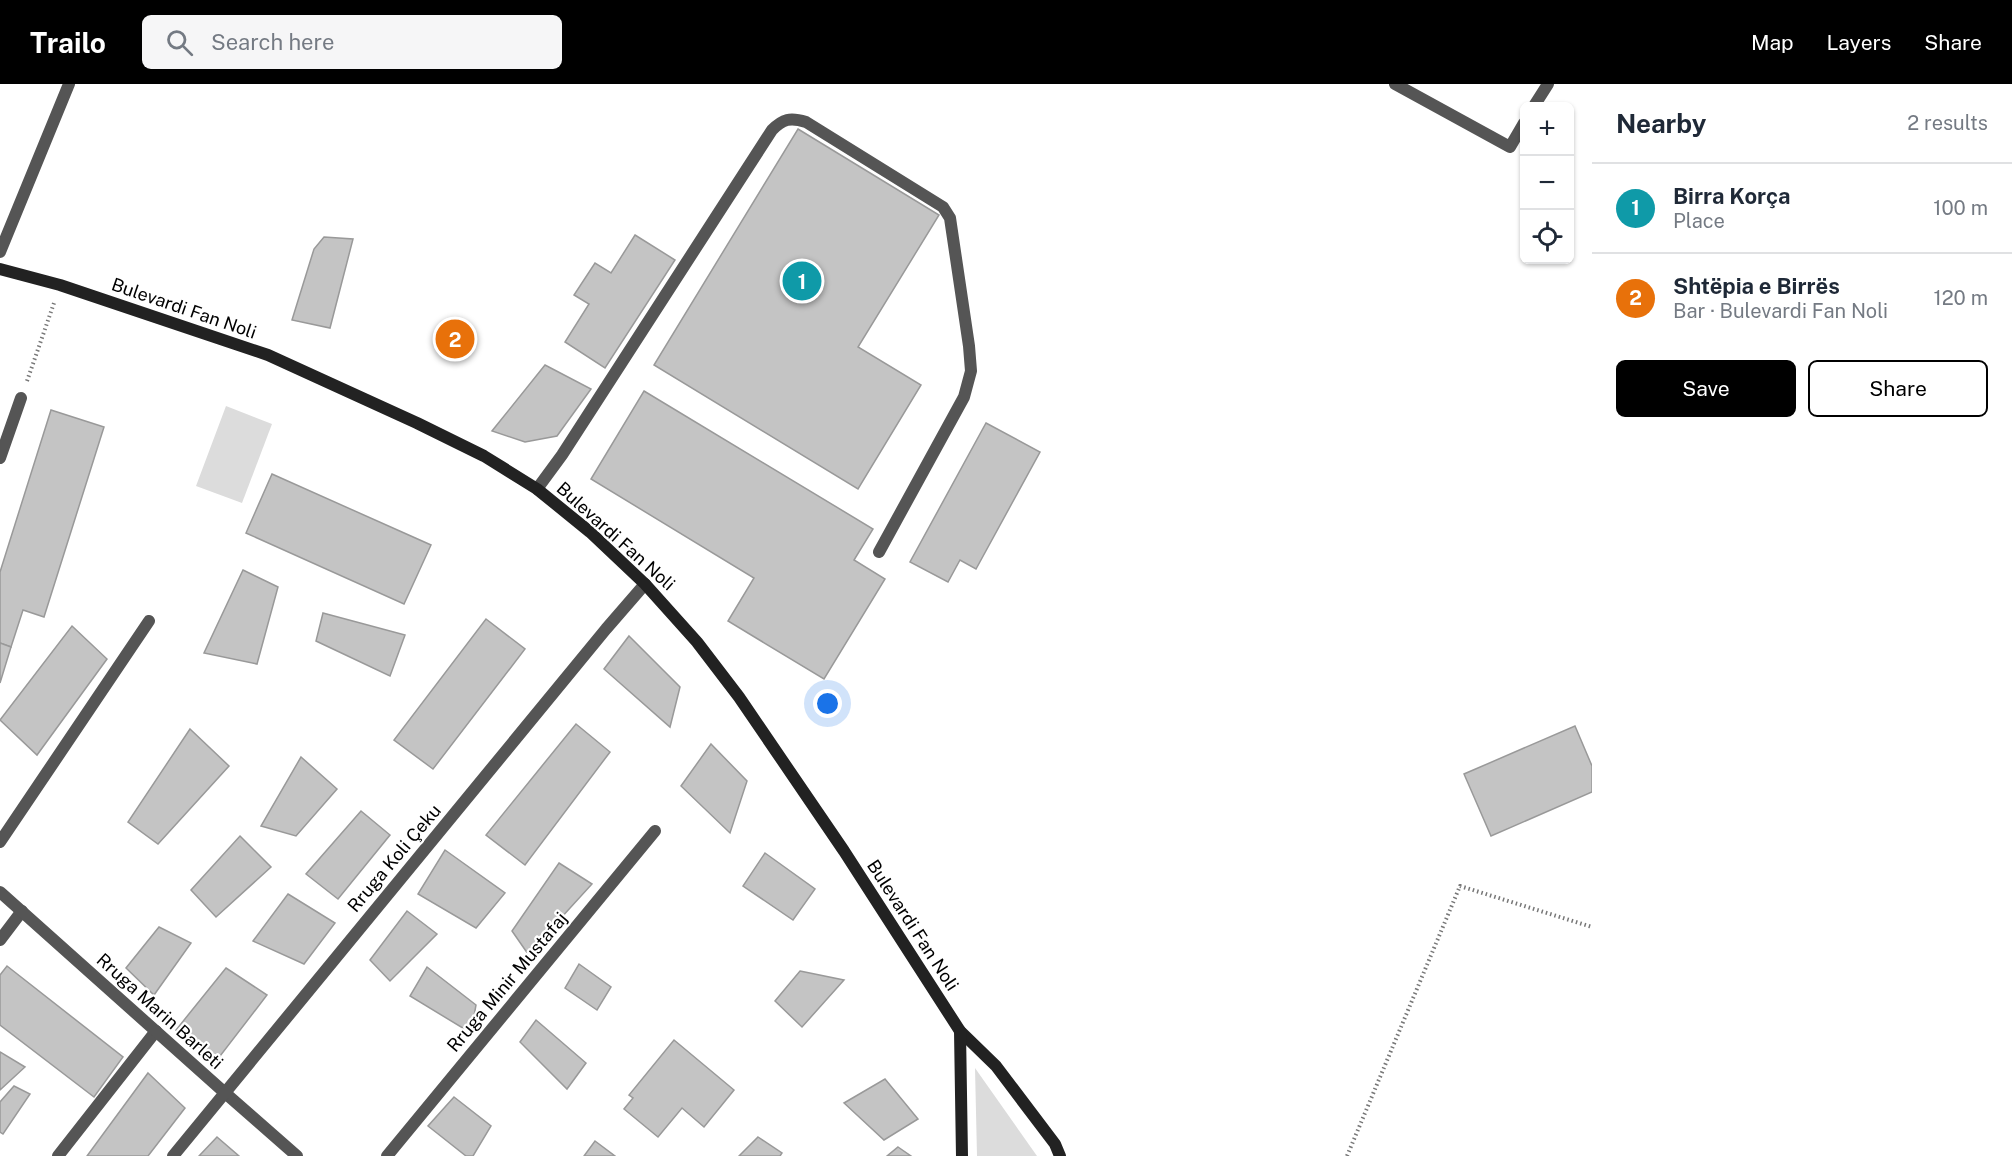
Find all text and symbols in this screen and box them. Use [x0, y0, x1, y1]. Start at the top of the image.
search box [142, 15, 562, 69]
text: Trailo [30, 26, 106, 59]
icon: search [163, 26, 196, 59]
text: Search here [211, 29, 334, 55]
text: Map [1751, 30, 1794, 55]
text: Layers [1827, 30, 1891, 55]
text: Share [1924, 30, 1982, 55]
map controls [1520, 102, 1574, 264]
button: + [1520, 102, 1574, 156]
text: Nearby [1616, 108, 1706, 139]
text: 2 results [1907, 111, 1988, 135]
button: − [1520, 156, 1574, 210]
text: Birra Korça [1673, 183, 1791, 209]
text: 1 [1631, 196, 1640, 220]
text: 100 m [1933, 196, 1988, 220]
text: Place [1673, 209, 1725, 233]
button: locate [1520, 210, 1574, 264]
pin: 1 [782, 258, 822, 304]
street label: Bulevardi Fan Noli [109, 273, 259, 343]
text: Shtëpia e Birrës [1673, 273, 1840, 299]
text: 2 [1629, 286, 1642, 310]
text: 120 m [1934, 286, 1988, 310]
text: Bar · Bulevardi Fan Noli [1673, 299, 1888, 323]
pin: 2 [436, 316, 474, 362]
button: Save [1616, 360, 1796, 417]
button: Share [1808, 360, 1988, 417]
street label: Bulevardi Fan Noli [553, 477, 679, 595]
your location [813, 689, 842, 718]
street label: Rruga Koli Çeku [343, 800, 445, 916]
street label: Bulevardi Fan Noli [863, 856, 963, 994]
street label: Rruga Minir Mustafaj [443, 908, 571, 1056]
street label: Rruga Marin Barleti [93, 949, 227, 1073]

